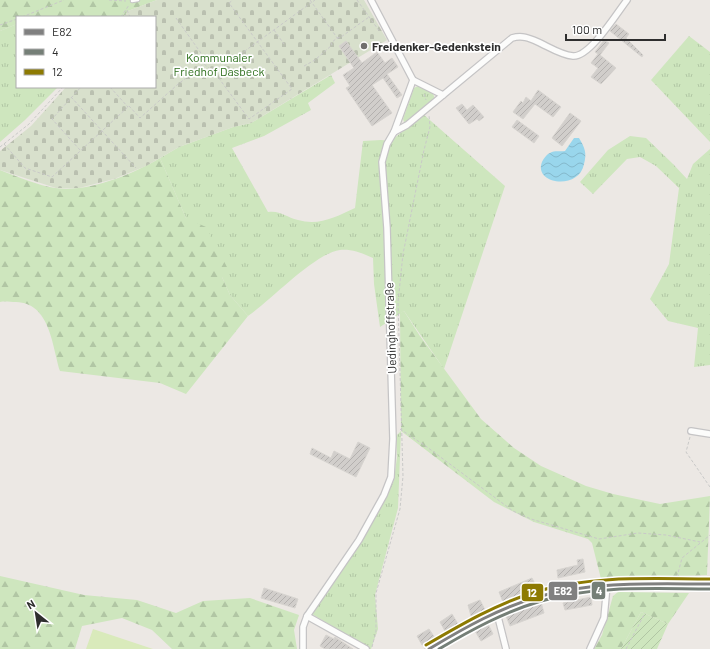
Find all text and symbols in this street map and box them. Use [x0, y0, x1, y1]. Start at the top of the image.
legend [16, 16, 156, 88]
scale bar [566, 16, 665, 42]
text: 100 m [572, 22, 602, 36]
text: E82 [52, 24, 72, 38]
place label: Freidenker-Gedenkstein [372, 39, 501, 53]
marker: Freidenker-Gedenkstein [359, 41, 369, 51]
text: 4 [52, 44, 59, 58]
park label: Kommunaler Friedhof Dasbeck [174, 50, 264, 78]
text: 12 [52, 64, 63, 78]
street label: Uedinghoffstraße [381, 282, 399, 374]
line badge: E82 [548, 581, 578, 601]
line badge: 4 [591, 581, 606, 600]
line badge: 12 [521, 583, 544, 602]
text: E82 [554, 584, 572, 597]
text: 4 [596, 584, 603, 597]
text: 12 [527, 586, 537, 599]
north arrow [16, 593, 56, 633]
text: N [24, 596, 37, 611]

